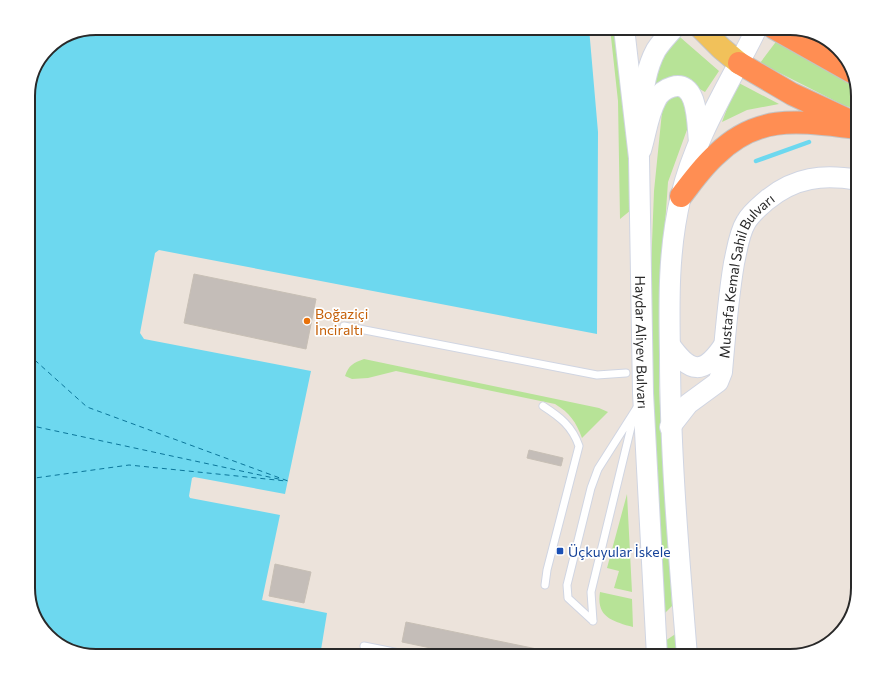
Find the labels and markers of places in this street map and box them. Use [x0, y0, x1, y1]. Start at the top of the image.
place label: Boğaziçi İnciraltı [315, 305, 368, 338]
marker: Boğaziçi İnciraltı [302, 316, 312, 326]
place label: Üçkuyular İskele [568, 543, 671, 560]
marker: Üçkuyular İskele [555, 546, 565, 556]

